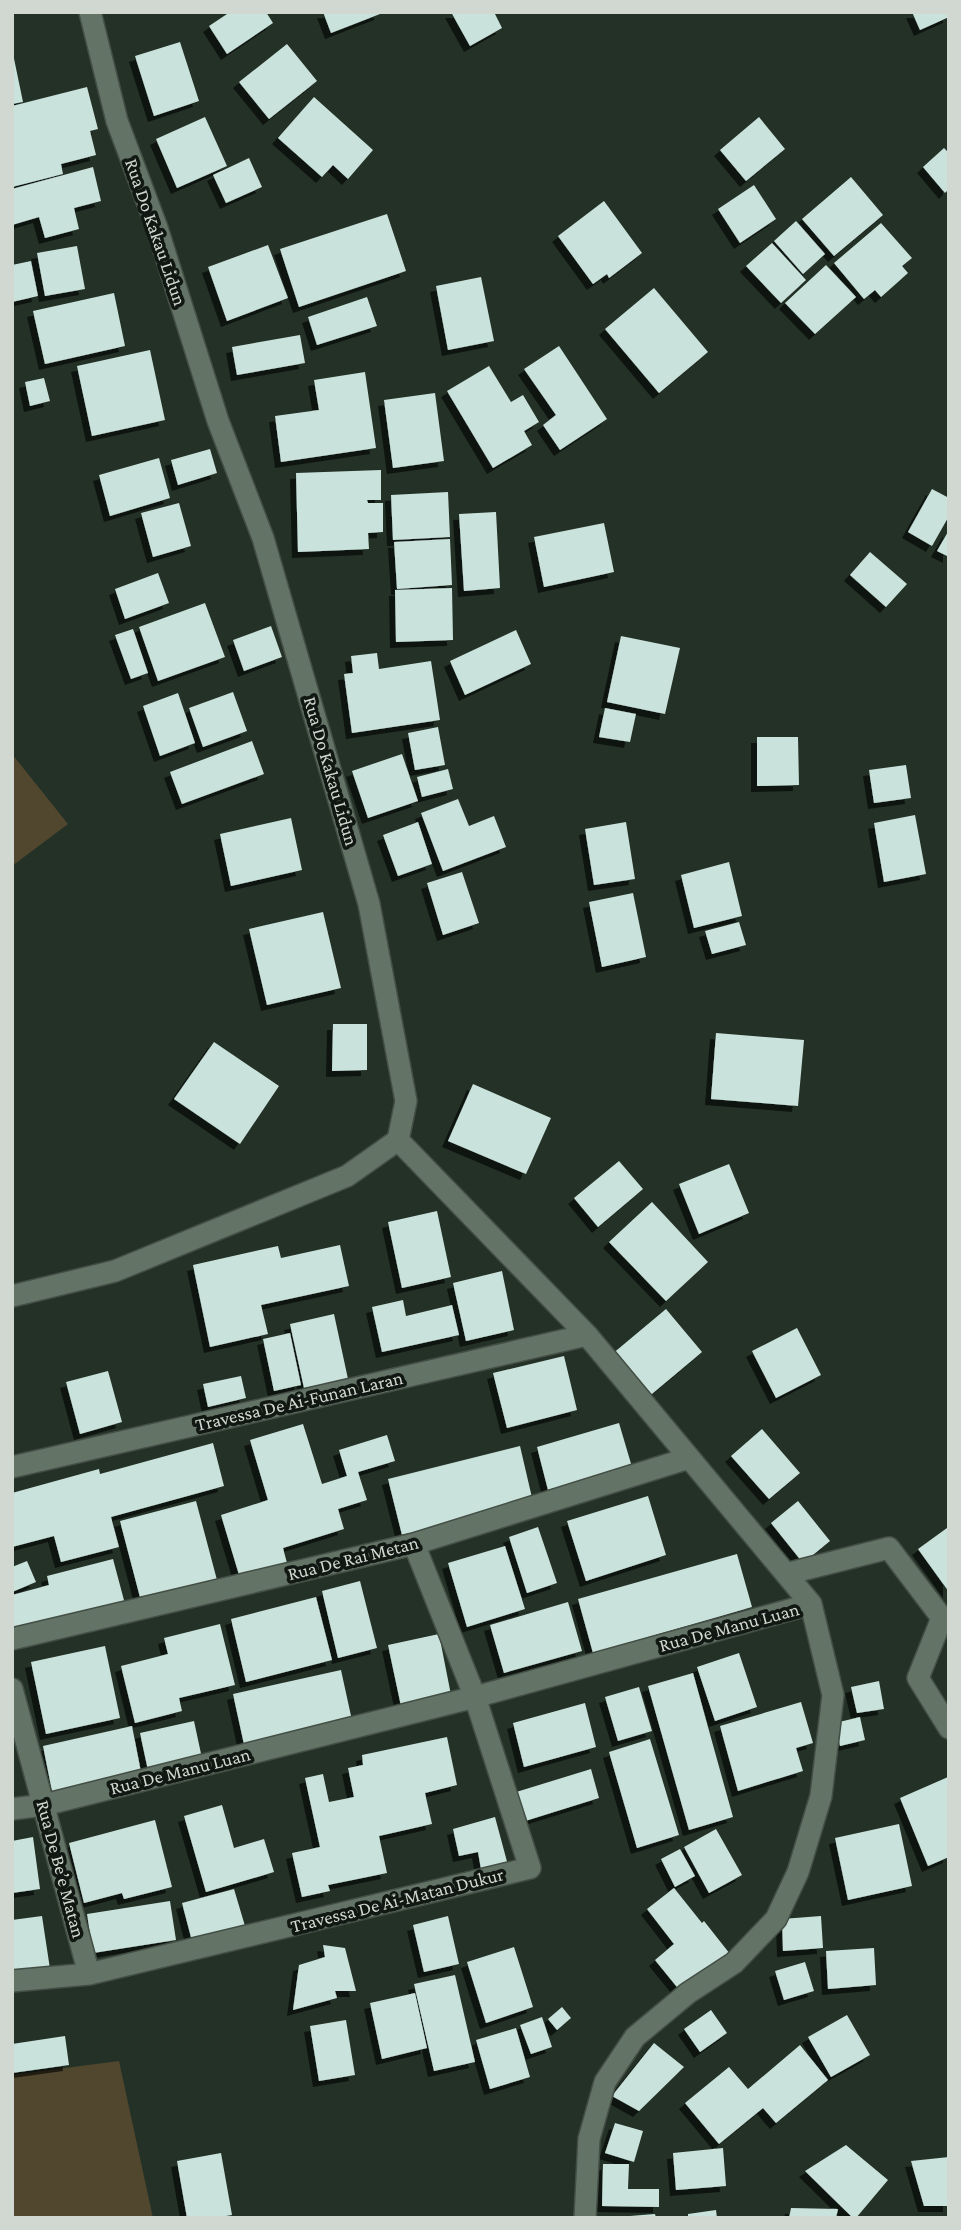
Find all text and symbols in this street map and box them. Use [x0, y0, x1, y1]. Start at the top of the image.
street label: Rua Do Kakau Lidun [121, 156, 191, 308]
street label: Rua Do Kakau Lidun [300, 694, 362, 848]
street label: Travessa De Ai-Funan Laran [193, 1367, 405, 1435]
street label: Rua De Rai Metan [285, 1532, 421, 1584]
street label: Rua De Manu Luan [657, 1598, 801, 1656]
street label: Rua De Manu Luan [108, 1743, 252, 1799]
street label: Rua De Be’e Matan [32, 1798, 90, 1940]
street label: Travessa De Ai-Matan Dukur [288, 1863, 506, 1937]

